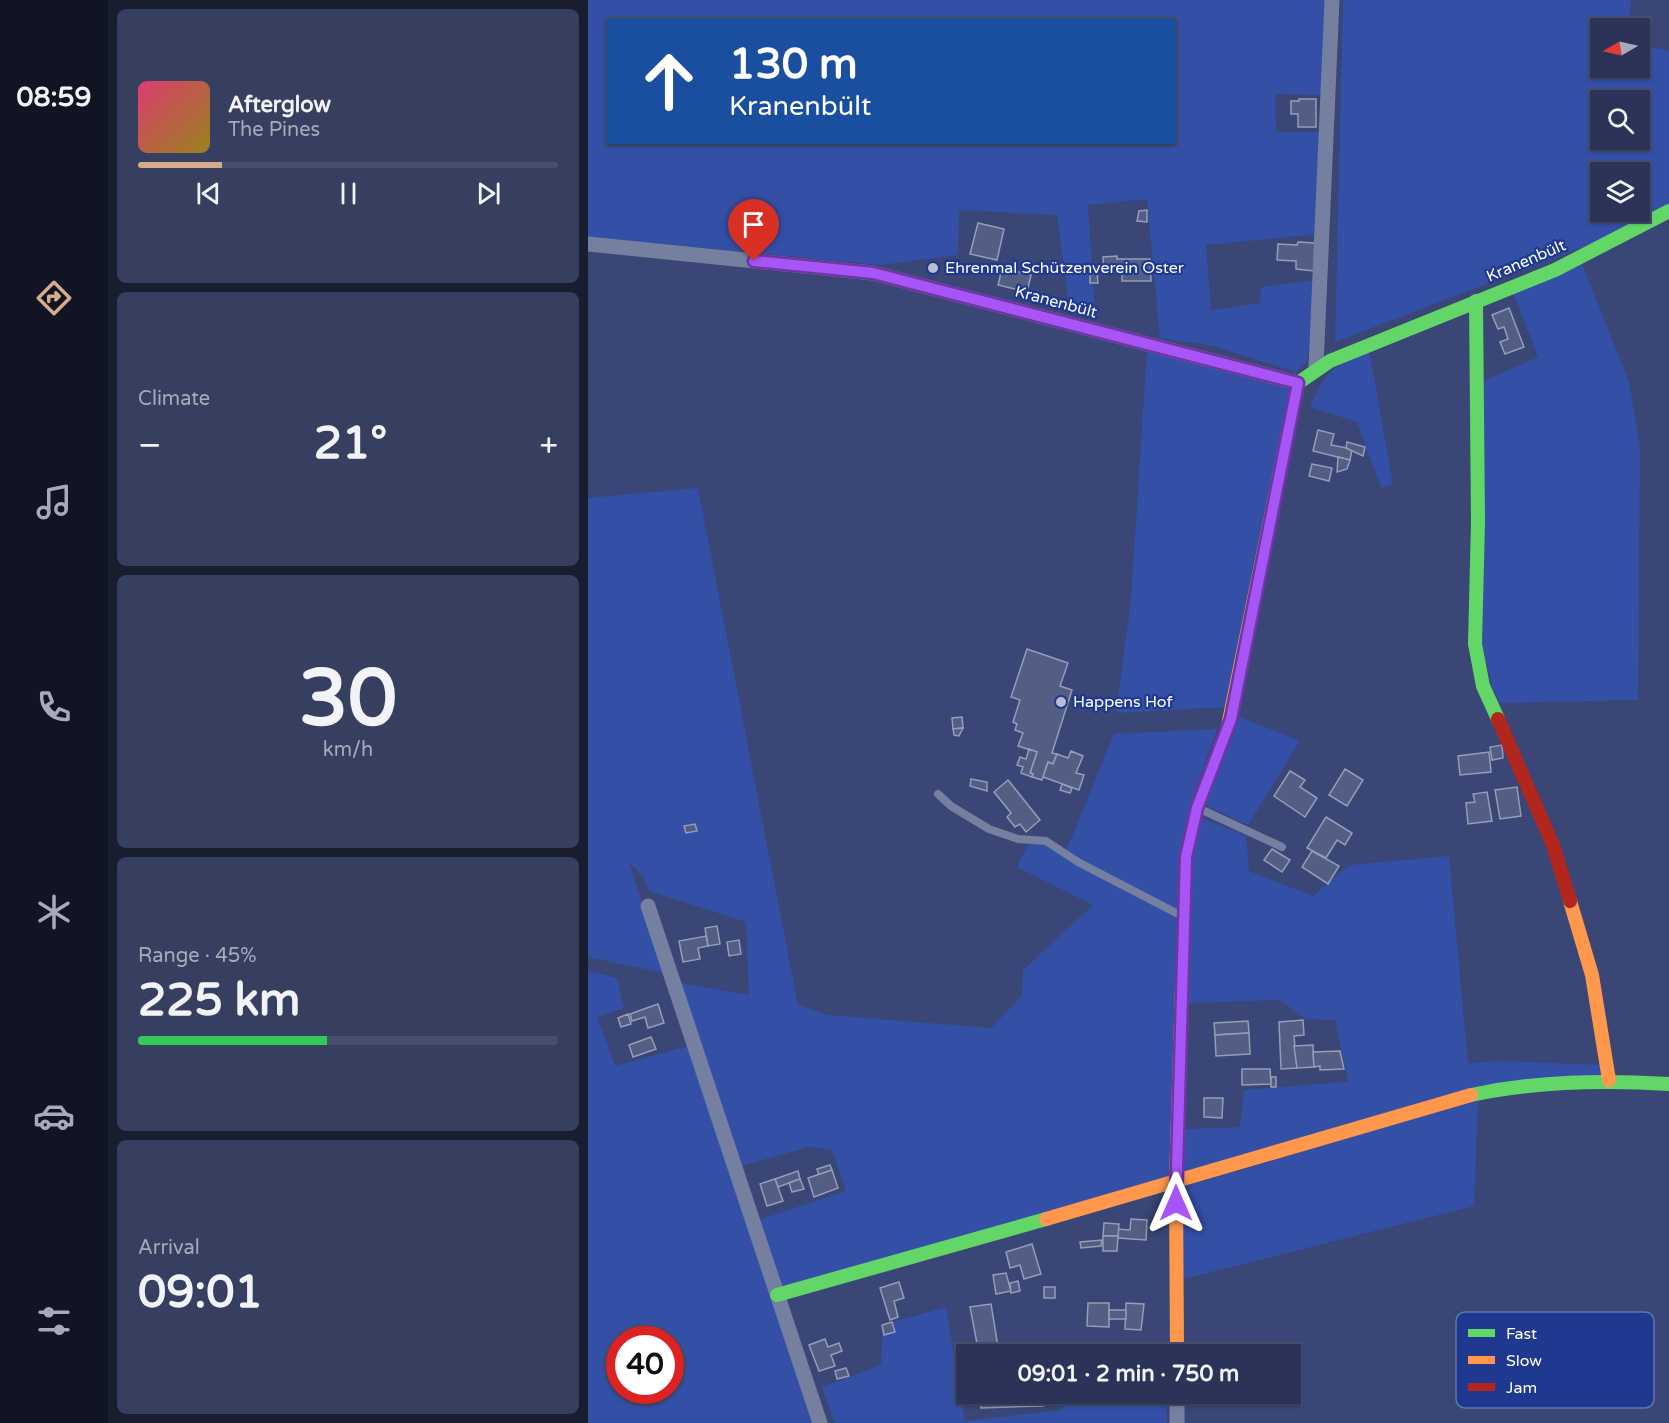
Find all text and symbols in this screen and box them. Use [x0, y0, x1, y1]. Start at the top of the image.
north arrow [1590, 18, 1650, 78]
map controls [1590, 18, 1650, 222]
text: 130 m [729, 39, 858, 90]
icon: ahead [630, 42, 708, 120]
text: 08:59 [17, 81, 91, 114]
text: Kranenbült [729, 90, 871, 123]
button: search [1590, 90, 1650, 150]
text: Afterglow [228, 92, 331, 118]
text: The Pines [228, 118, 320, 142]
button: layers [1590, 162, 1650, 222]
icon: previous [192, 177, 225, 210]
icon: pause [332, 177, 365, 210]
icon: next [472, 177, 505, 210]
pin [728, 199, 779, 261]
icon: arrive [737, 208, 770, 241]
street label: Kranenbült [1483, 235, 1569, 287]
place label: Ehrenmal Schützenverein Oster [945, 258, 1185, 278]
marker: Ehrenmal Schützenverein Oster [926, 261, 940, 275]
icon: directions [33, 277, 75, 319]
street label: Kranenbült [1013, 281, 1099, 323]
text: Climate [138, 387, 210, 411]
text: 21° [314, 417, 387, 471]
text: − [138, 426, 162, 465]
text: + [539, 426, 558, 465]
icon: music [33, 481, 75, 523]
text: 30 [299, 652, 397, 746]
icon: phone [33, 686, 75, 728]
place label: Happens Hof [1073, 692, 1173, 712]
marker: Happens Hof [1054, 695, 1068, 709]
text: km/h [323, 738, 373, 762]
icon: climate [33, 891, 75, 933]
text: Range · 45% [138, 944, 257, 968]
text: 225 km [138, 974, 300, 1028]
icon: car [33, 1095, 75, 1137]
position arrow [1144, 1171, 1208, 1235]
text: Arrival [138, 1236, 200, 1260]
text: 09:01 [138, 1266, 263, 1320]
icon: filters [33, 1300, 75, 1342]
legend [1456, 1312, 1654, 1408]
text: Fast [1506, 1324, 1537, 1344]
speed limit sign: 40 [606, 1326, 684, 1404]
text: Slow [1506, 1351, 1542, 1371]
text: 09:01 · 2 min · 750 m [1018, 1361, 1239, 1387]
text: Jam [1506, 1378, 1537, 1398]

